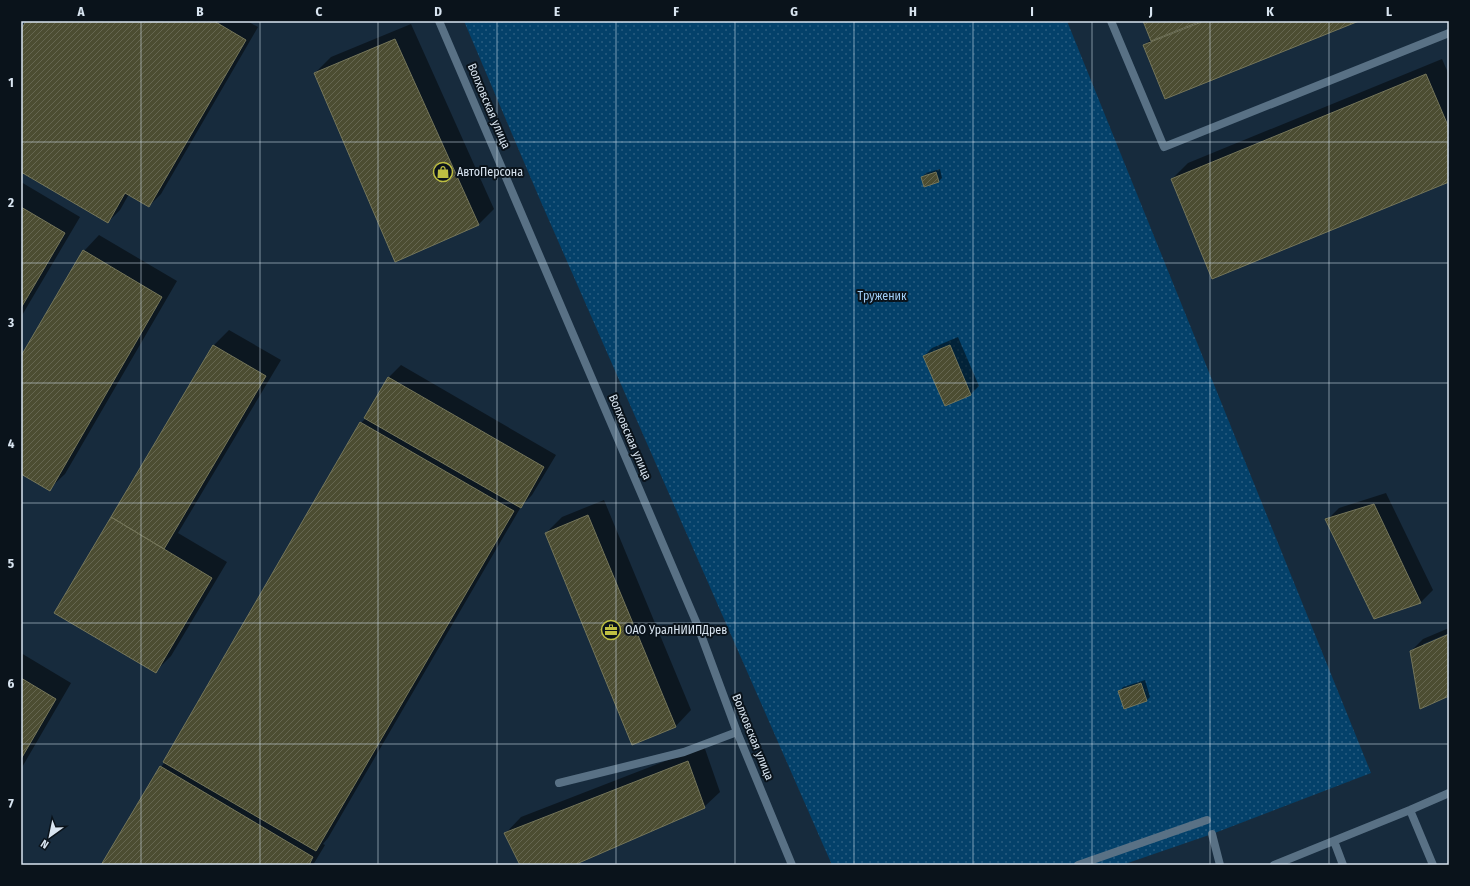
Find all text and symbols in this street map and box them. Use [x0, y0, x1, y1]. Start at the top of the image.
text: A [76, 4, 85, 19]
text: B [196, 4, 204, 19]
text: C [316, 4, 323, 19]
text: D [434, 4, 442, 19]
text: E [554, 4, 560, 19]
text: F [673, 4, 679, 19]
text: G [790, 4, 798, 19]
text: H [909, 4, 917, 19]
text: I [1030, 4, 1034, 19]
text: J [1148, 4, 1153, 19]
text: K [1266, 4, 1274, 19]
text: L [1386, 4, 1392, 19]
street label: Волховская улица [465, 61, 513, 151]
text: 1 [8, 75, 14, 90]
shop icon: АвтоПерсона [432, 161, 454, 183]
place label: АвтоПерсона [457, 165, 523, 179]
text: 2 [7, 195, 14, 210]
park label: Труженик [857, 289, 907, 303]
text: 3 [7, 315, 14, 330]
street label: Волховская улица [606, 392, 654, 482]
text: 4 [8, 436, 15, 451]
text: 5 [8, 556, 14, 571]
office icon: ОАО УралНИИПДрев [600, 619, 622, 641]
place label: ОАО УралНИИПДрев [625, 623, 727, 637]
text: 6 [8, 676, 15, 691]
street label: Волховская улица [729, 692, 777, 782]
text: 7 [8, 796, 14, 811]
north arrow [30, 816, 70, 856]
text: N [39, 837, 51, 851]

